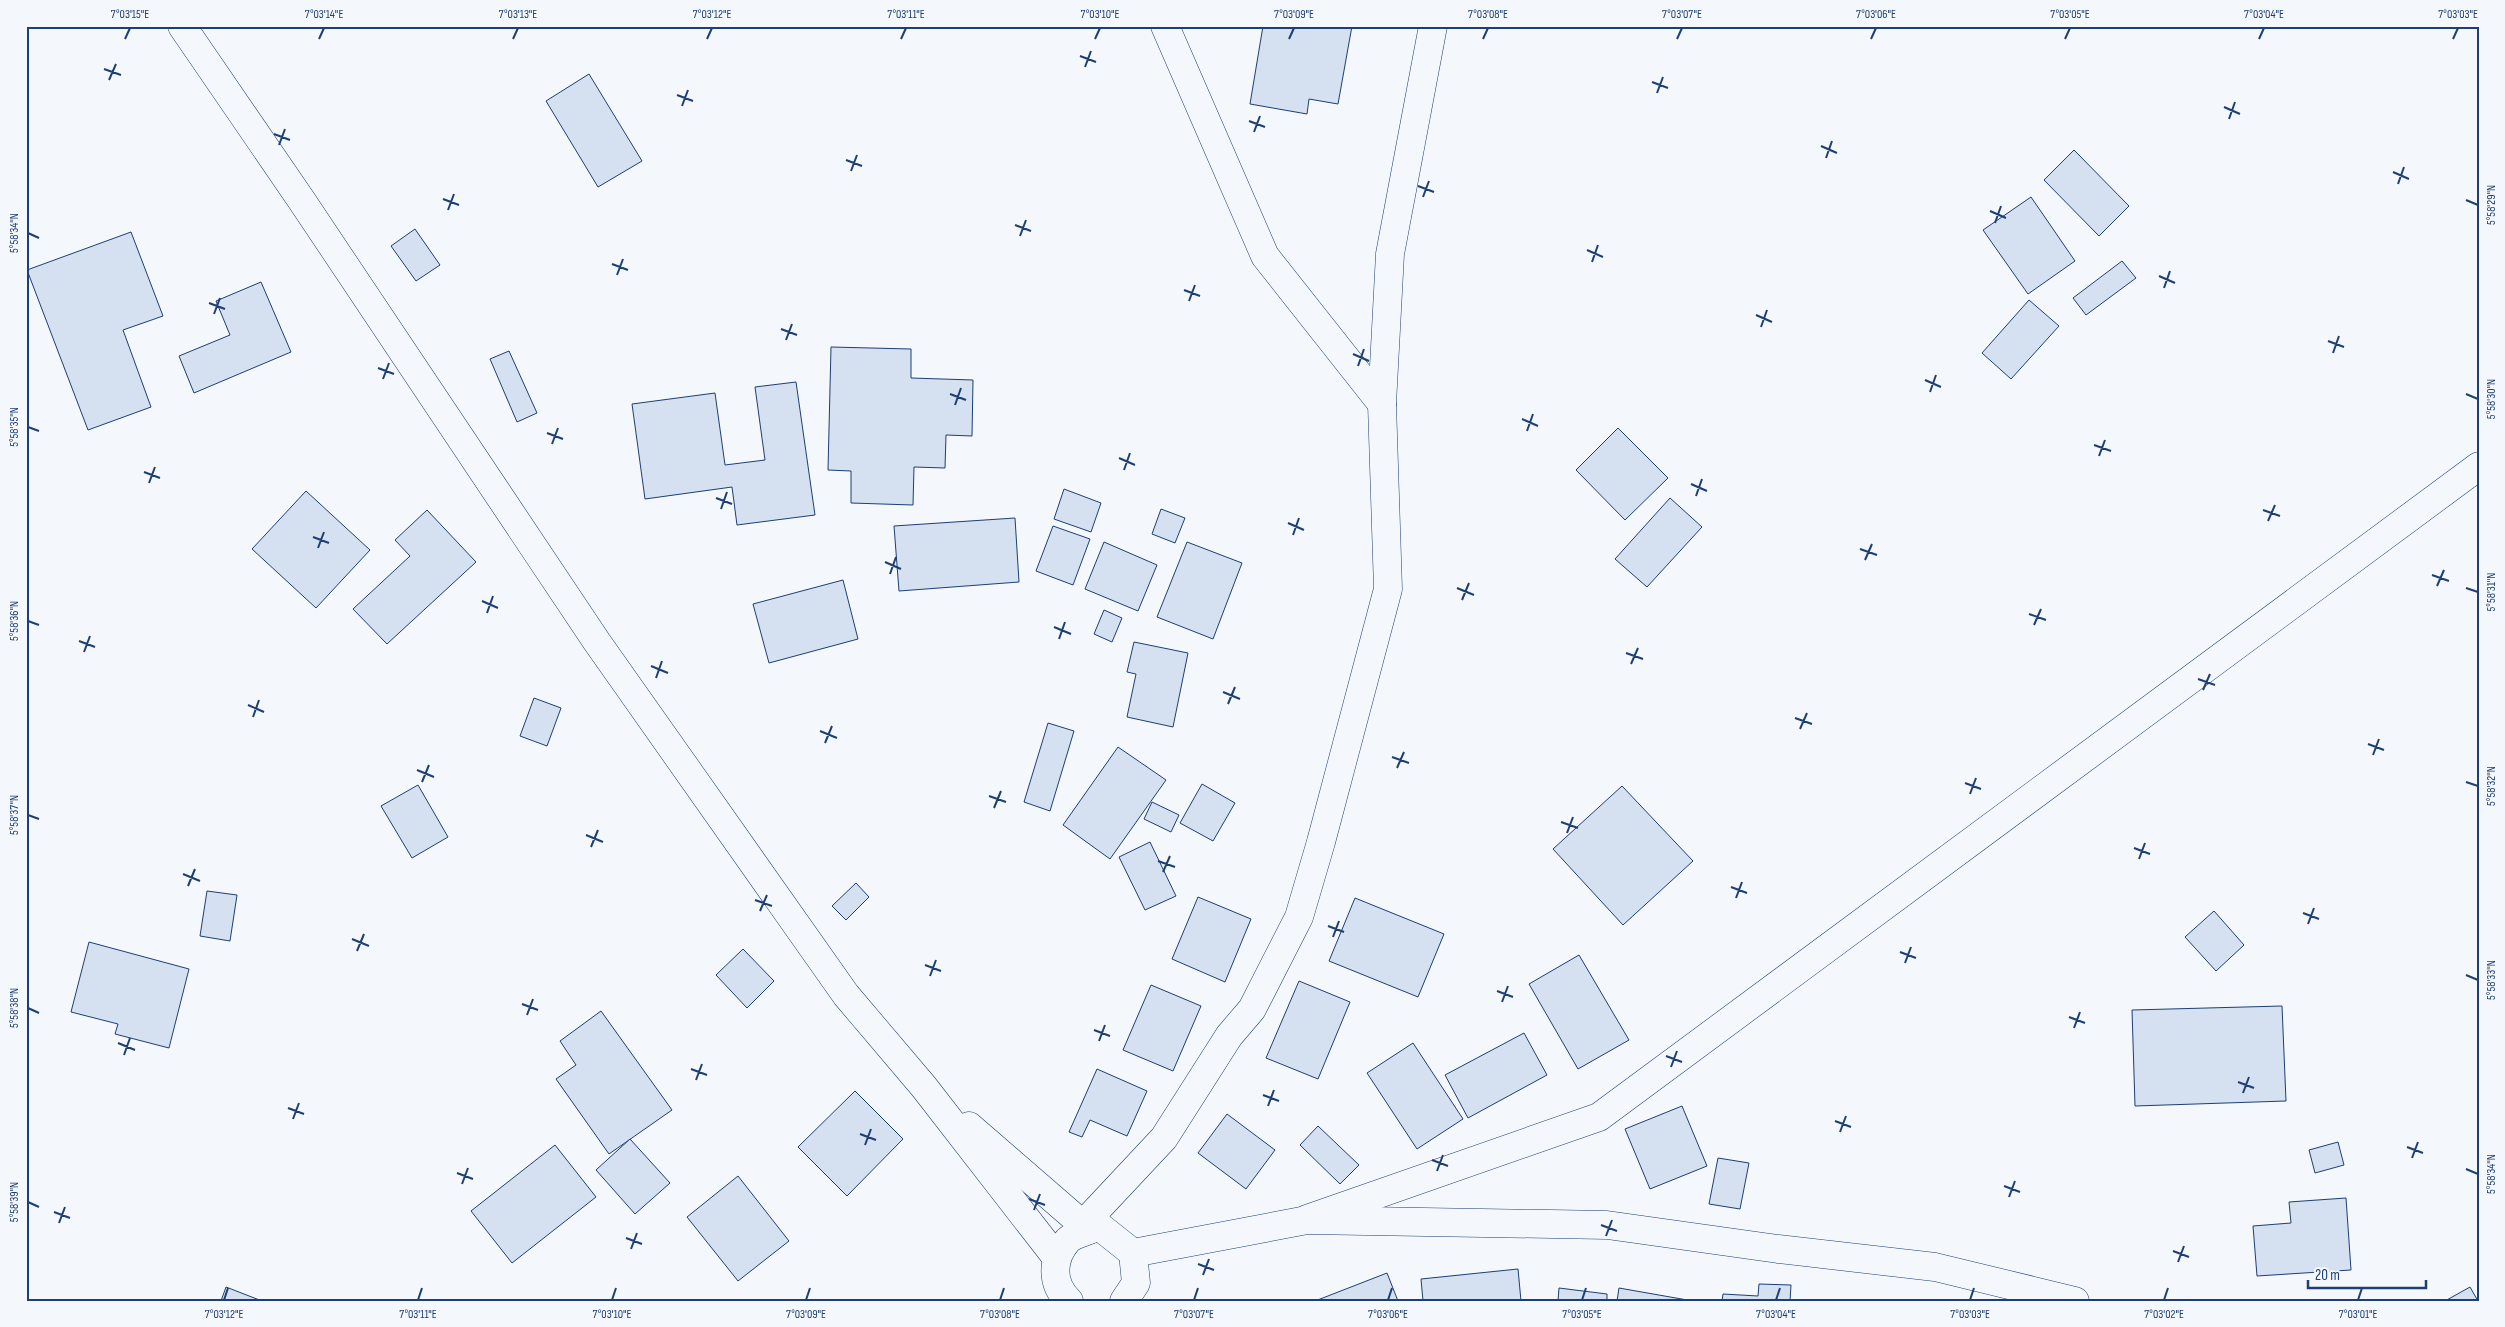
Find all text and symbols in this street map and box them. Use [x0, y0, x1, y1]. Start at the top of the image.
text: 7°03'15"E [111, 7, 149, 22]
text: 7°03'14"E [305, 7, 343, 22]
text: 7°03'13"E [499, 7, 537, 22]
text: 7°03'12"E [693, 7, 731, 22]
text: 7°03'11"E [887, 7, 925, 22]
text: 7°03'10"E [1080, 7, 1120, 22]
text: 7°03'09"E [1274, 7, 1314, 22]
text: 7°03'08"E [1468, 7, 1508, 22]
text: 7°03'07"E [1662, 7, 1702, 22]
text: 7°03'06"E [1856, 7, 1896, 22]
text: 7°03'05"E [2050, 7, 2090, 22]
text: 7°03'04"E [2244, 7, 2284, 22]
text: 7°03'03"E [2438, 7, 2478, 22]
text: 5°58'29"N [2484, 185, 2499, 225]
text: 5°58'34"N [7, 213, 22, 253]
text: 5°58'30"N [2484, 379, 2499, 419]
text: 5°58'35"N [7, 407, 22, 447]
text: 5°58'31"N [2484, 573, 2499, 611]
text: 5°58'36"N [7, 601, 22, 641]
text: 5°58'32"N [2484, 766, 2499, 806]
text: 5°58'37"N [7, 795, 22, 835]
text: 5°58'33"N [2484, 960, 2499, 1000]
text: 5°58'38"N [7, 988, 22, 1028]
text: 5°58'34"N [2484, 1154, 2499, 1194]
text: 5°58'39"N [7, 1182, 22, 1222]
scale bar [2308, 1257, 2425, 1289]
text: 20 m [2315, 1266, 2340, 1285]
text: 7°03'12"E [205, 1307, 243, 1322]
text: 7°03'11"E [399, 1307, 437, 1322]
text: 7°03'10"E [592, 1307, 632, 1322]
text: 7°03'09"E [786, 1307, 826, 1322]
text: 7°03'08"E [980, 1307, 1020, 1322]
text: 7°03'07"E [1174, 1307, 1214, 1322]
text: 7°03'06"E [1368, 1307, 1408, 1322]
text: 7°03'05"E [1562, 1307, 1602, 1322]
text: 7°03'04"E [1756, 1307, 1796, 1322]
text: 7°03'03"E [1950, 1307, 1990, 1322]
text: 7°03'02"E [2144, 1307, 2184, 1322]
text: 7°03'01"E [2339, 1307, 2377, 1322]

